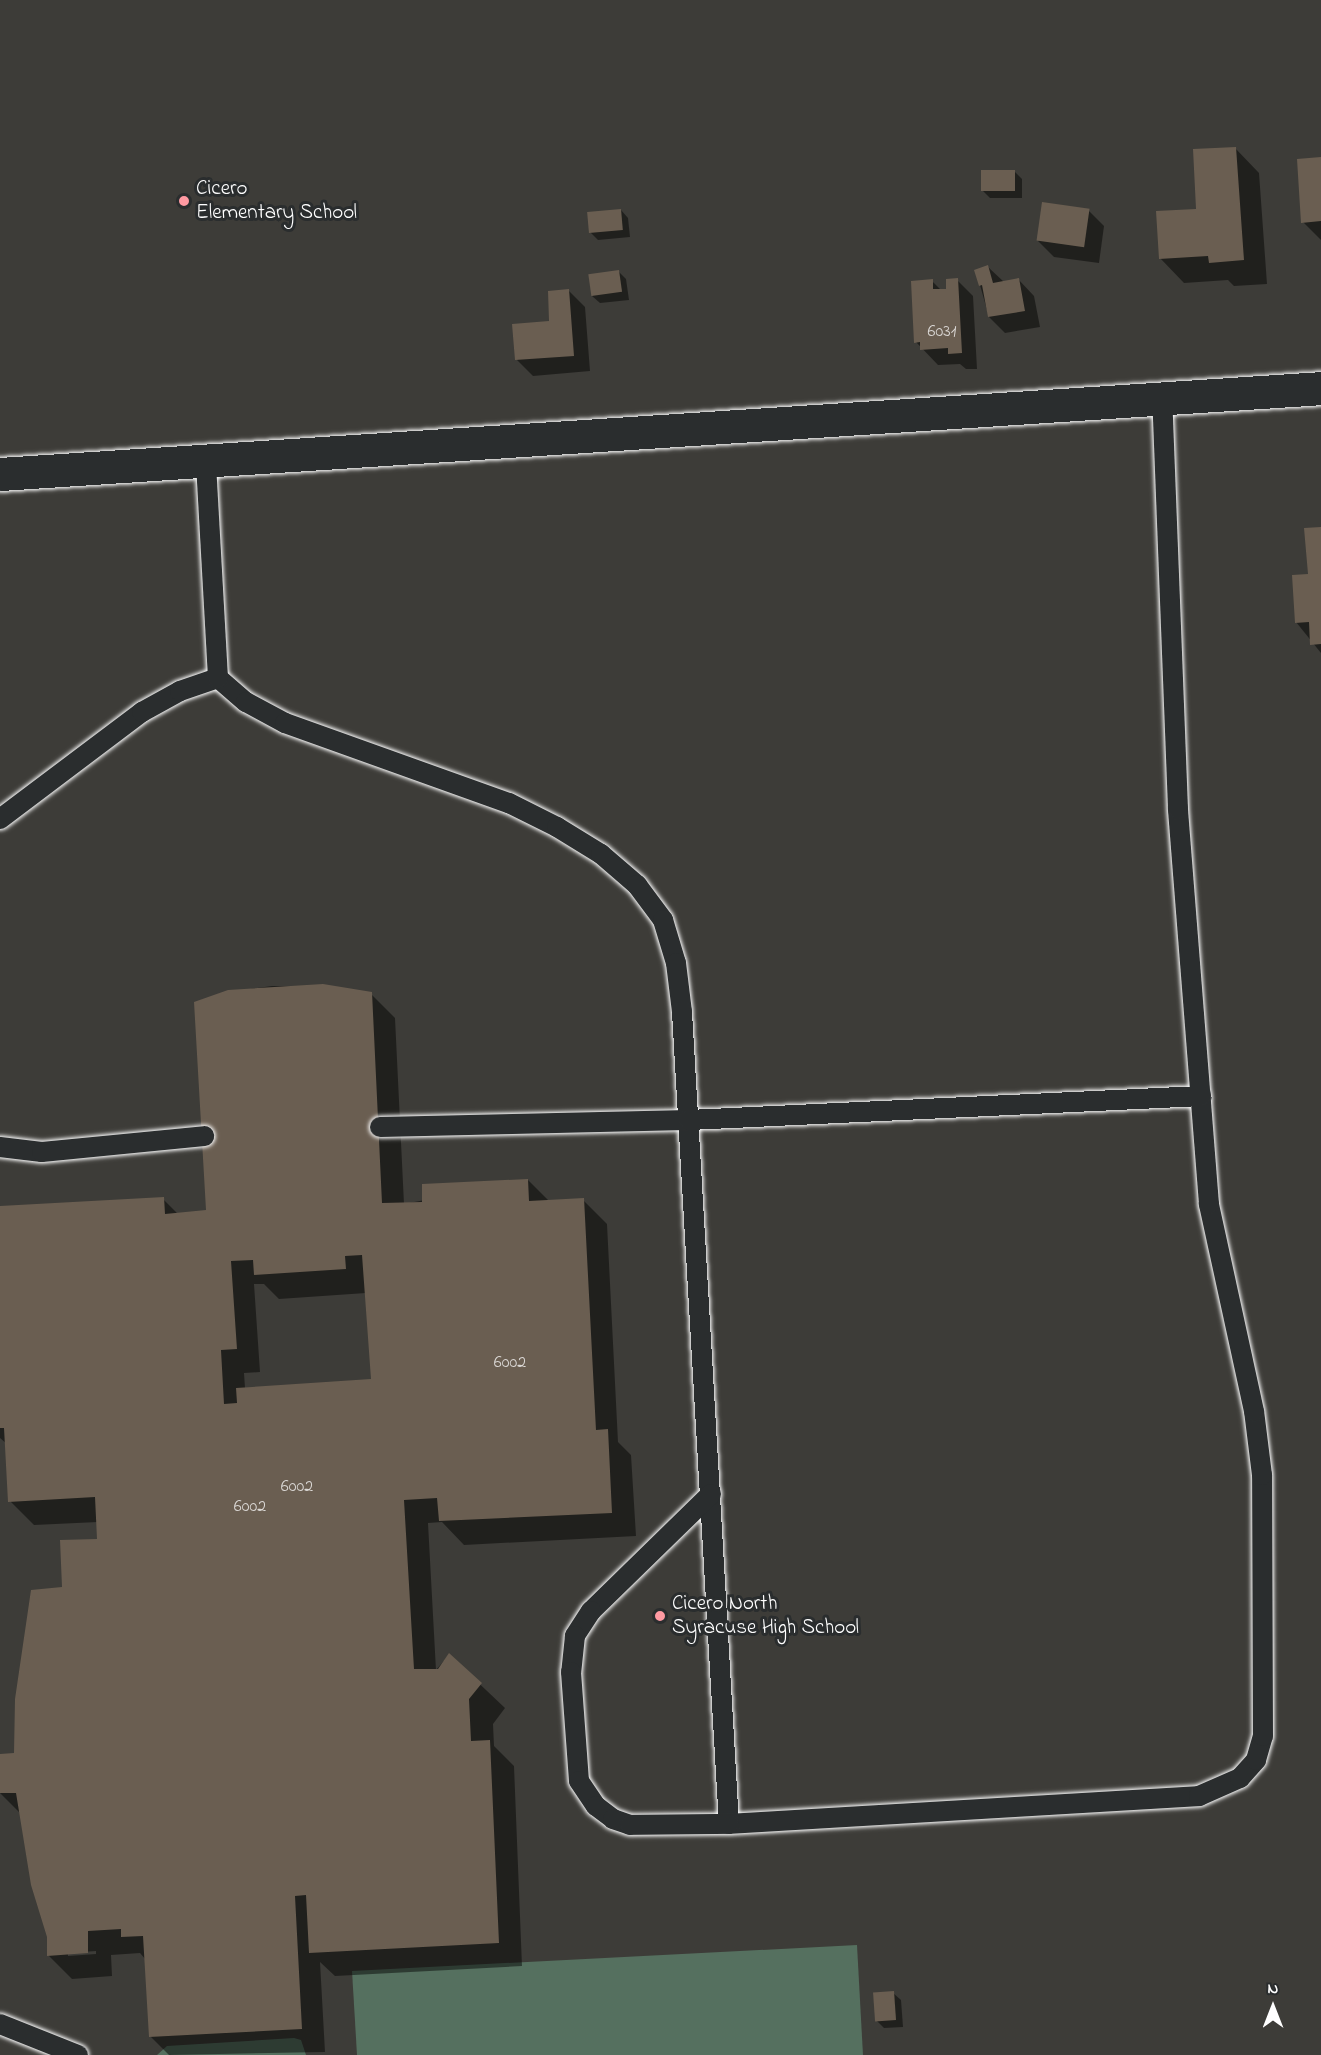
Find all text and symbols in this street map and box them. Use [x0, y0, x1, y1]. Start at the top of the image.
place label: Cicero Elementary School [196, 176, 357, 226]
marker: Cicero Elementary School [177, 194, 191, 208]
house number: 6031 [928, 321, 956, 343]
house number: 6002 [494, 1352, 526, 1374]
house number: 6002 [281, 1476, 313, 1498]
house number: 6002 [234, 1496, 266, 1518]
place label: Cicero North Syracuse High School [672, 1591, 859, 1641]
marker: Cicero North Syracuse High School [653, 1609, 667, 1623]
north arrow [1243, 1977, 1303, 2037]
text: N [1268, 1977, 1278, 2001]

